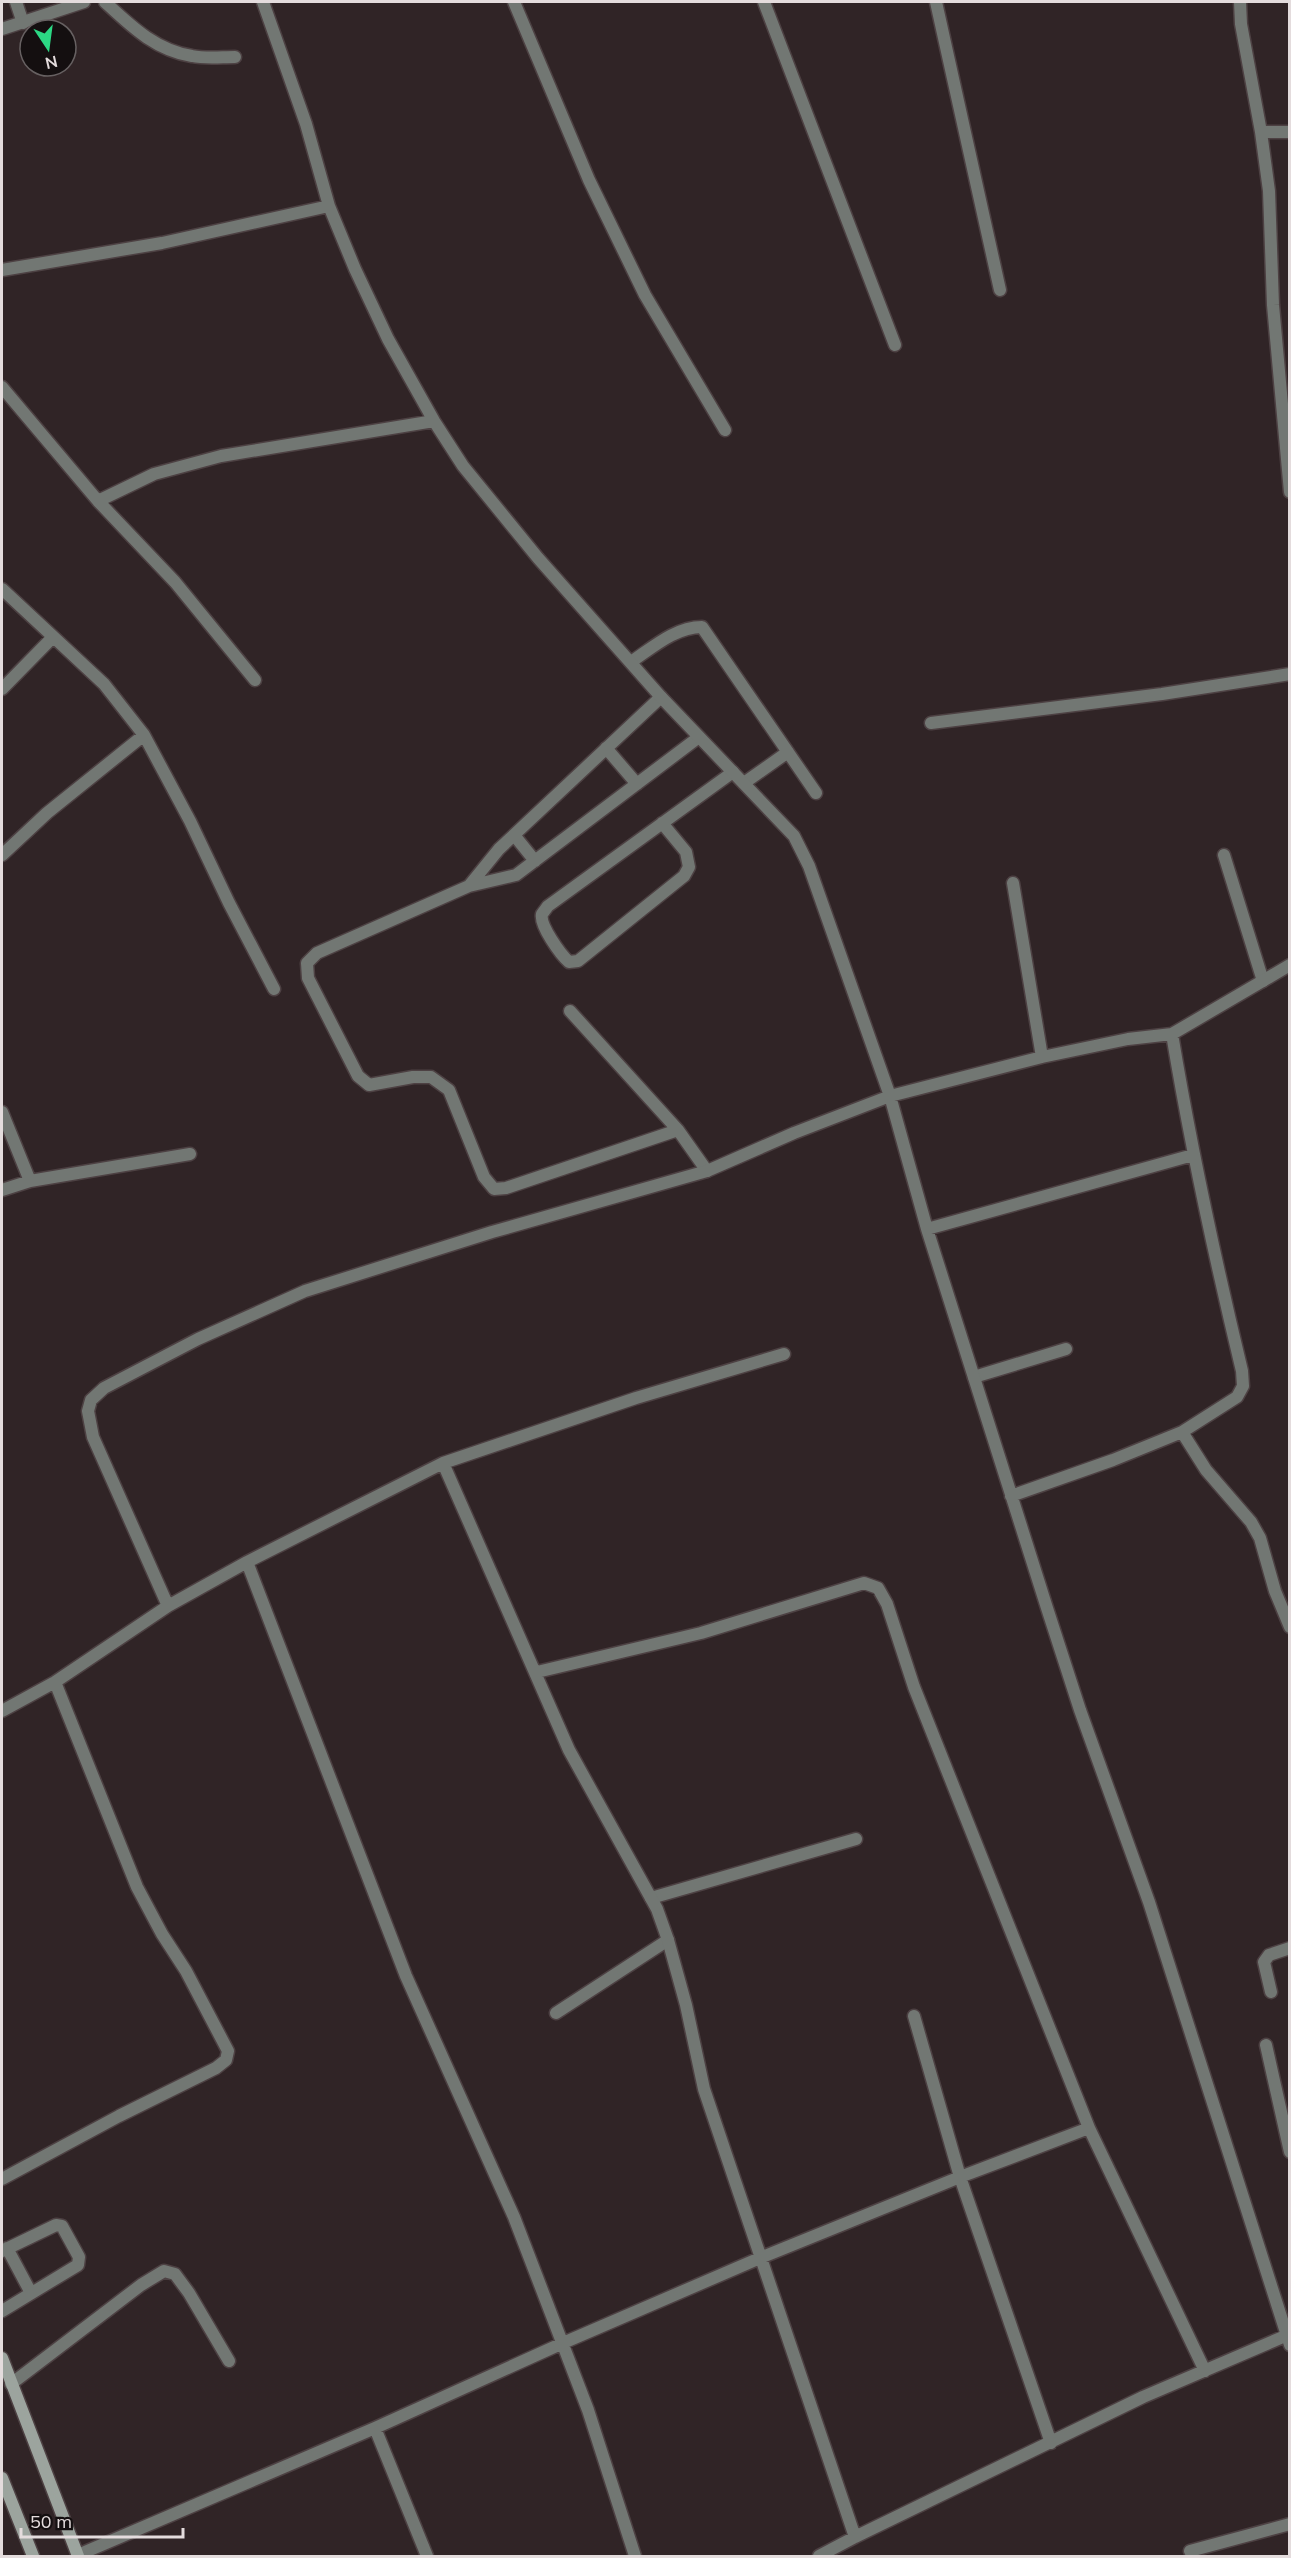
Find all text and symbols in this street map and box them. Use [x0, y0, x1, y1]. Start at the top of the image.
north arrow [18, 18, 78, 78]
text: N [43, 52, 60, 74]
scale bar [21, 2501, 183, 2539]
text: 50 m [30, 2510, 72, 2533]

